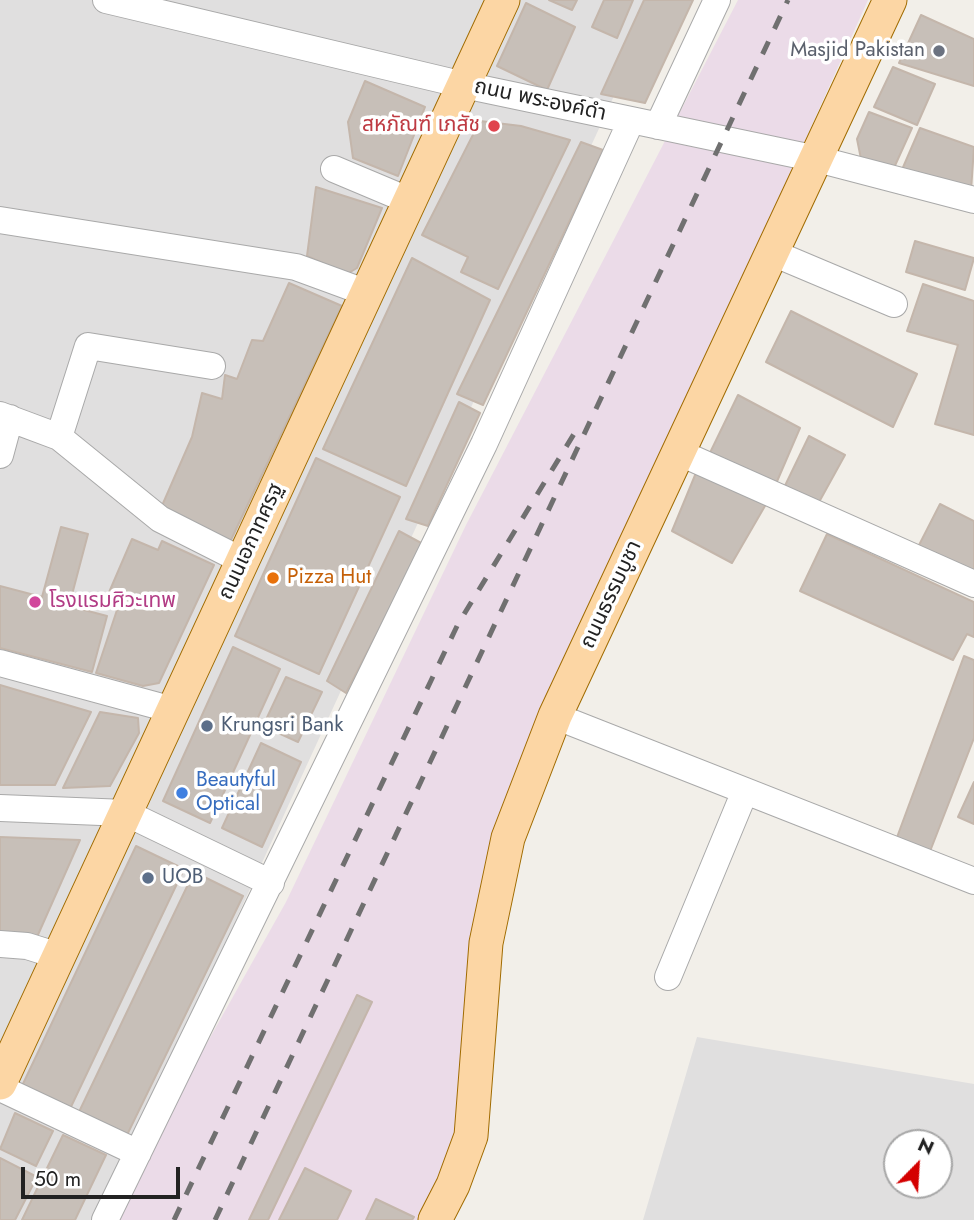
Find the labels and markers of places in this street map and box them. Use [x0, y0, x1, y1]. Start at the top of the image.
place label: Masjid Pakistan [790, 38, 925, 64]
marker: Masjid Pakistan [931, 43, 947, 59]
place label: สหภัณฑ์ เภสัช [362, 113, 480, 139]
marker: สหภัณฑ์ เภสัช [486, 118, 502, 134]
place label: Pizza Hut [287, 565, 371, 591]
marker: Pizza Hut [265, 570, 281, 586]
place label: โรงแรมศิวะเทพ [49, 589, 176, 615]
marker: โรงแรมศิวะเทพ [27, 594, 43, 610]
place label: Krungsri Bank [221, 713, 344, 739]
marker: Krungsri Bank [199, 718, 215, 734]
place label: Beautyful Optical [196, 768, 276, 818]
marker: Beautyful Optical [174, 785, 190, 801]
place label: UOB [162, 865, 203, 891]
marker: UOB [140, 870, 156, 886]

